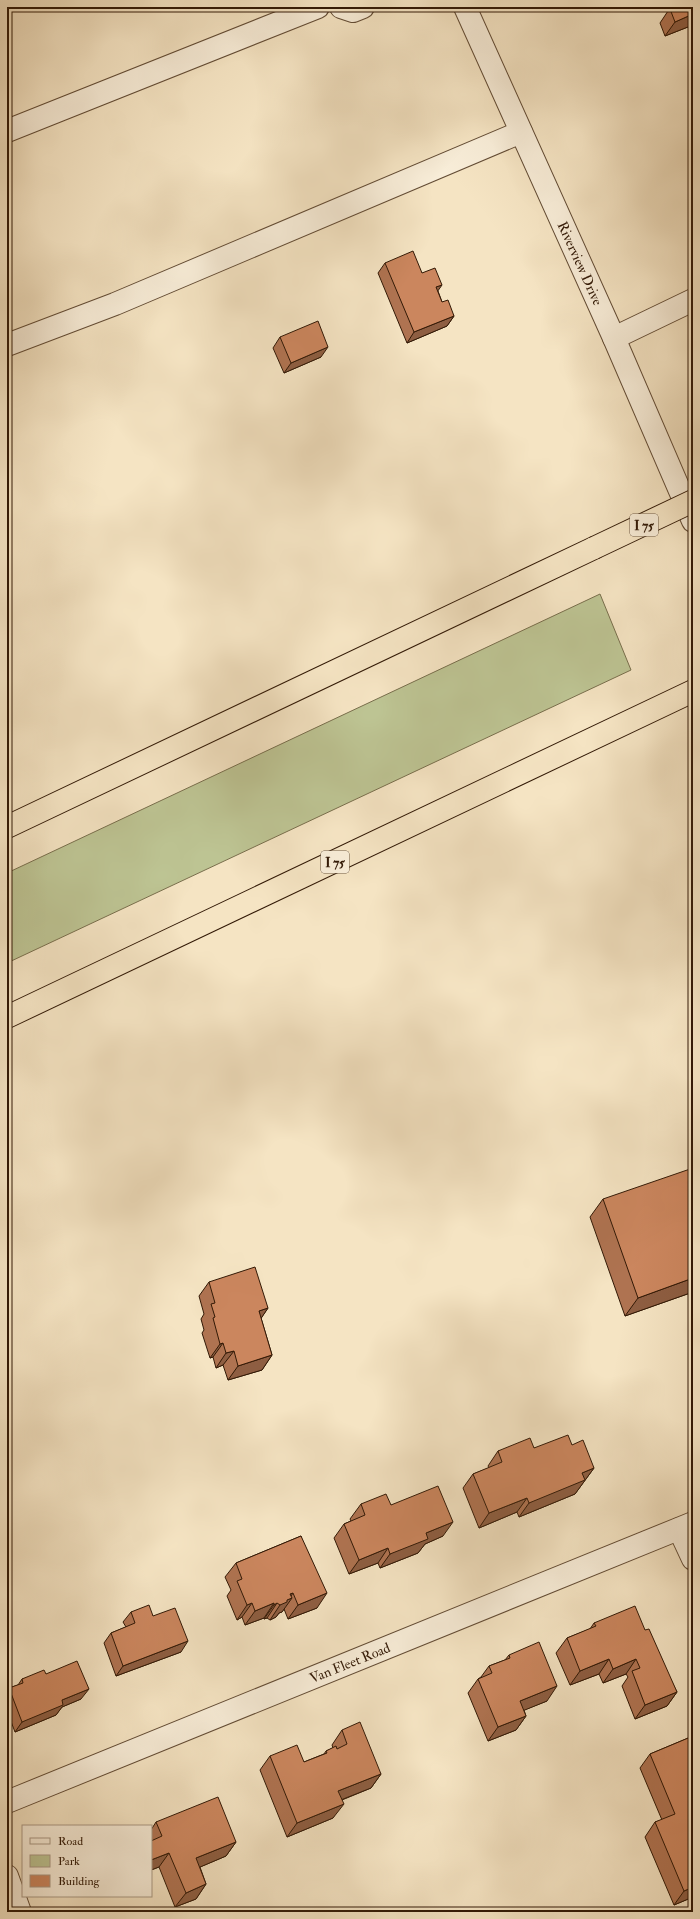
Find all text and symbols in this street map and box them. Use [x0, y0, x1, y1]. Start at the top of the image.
street label: Riverview Drive [554, 219, 606, 308]
road number: I 75 [630, 514, 658, 536]
road number: I 75 [321, 851, 349, 873]
street label: Van Fleet Road [307, 1639, 393, 1687]
legend [22, 1825, 152, 1897]
text: Road [58, 1834, 83, 1849]
text: Park [58, 1854, 80, 1869]
text: Building [58, 1874, 101, 1889]

